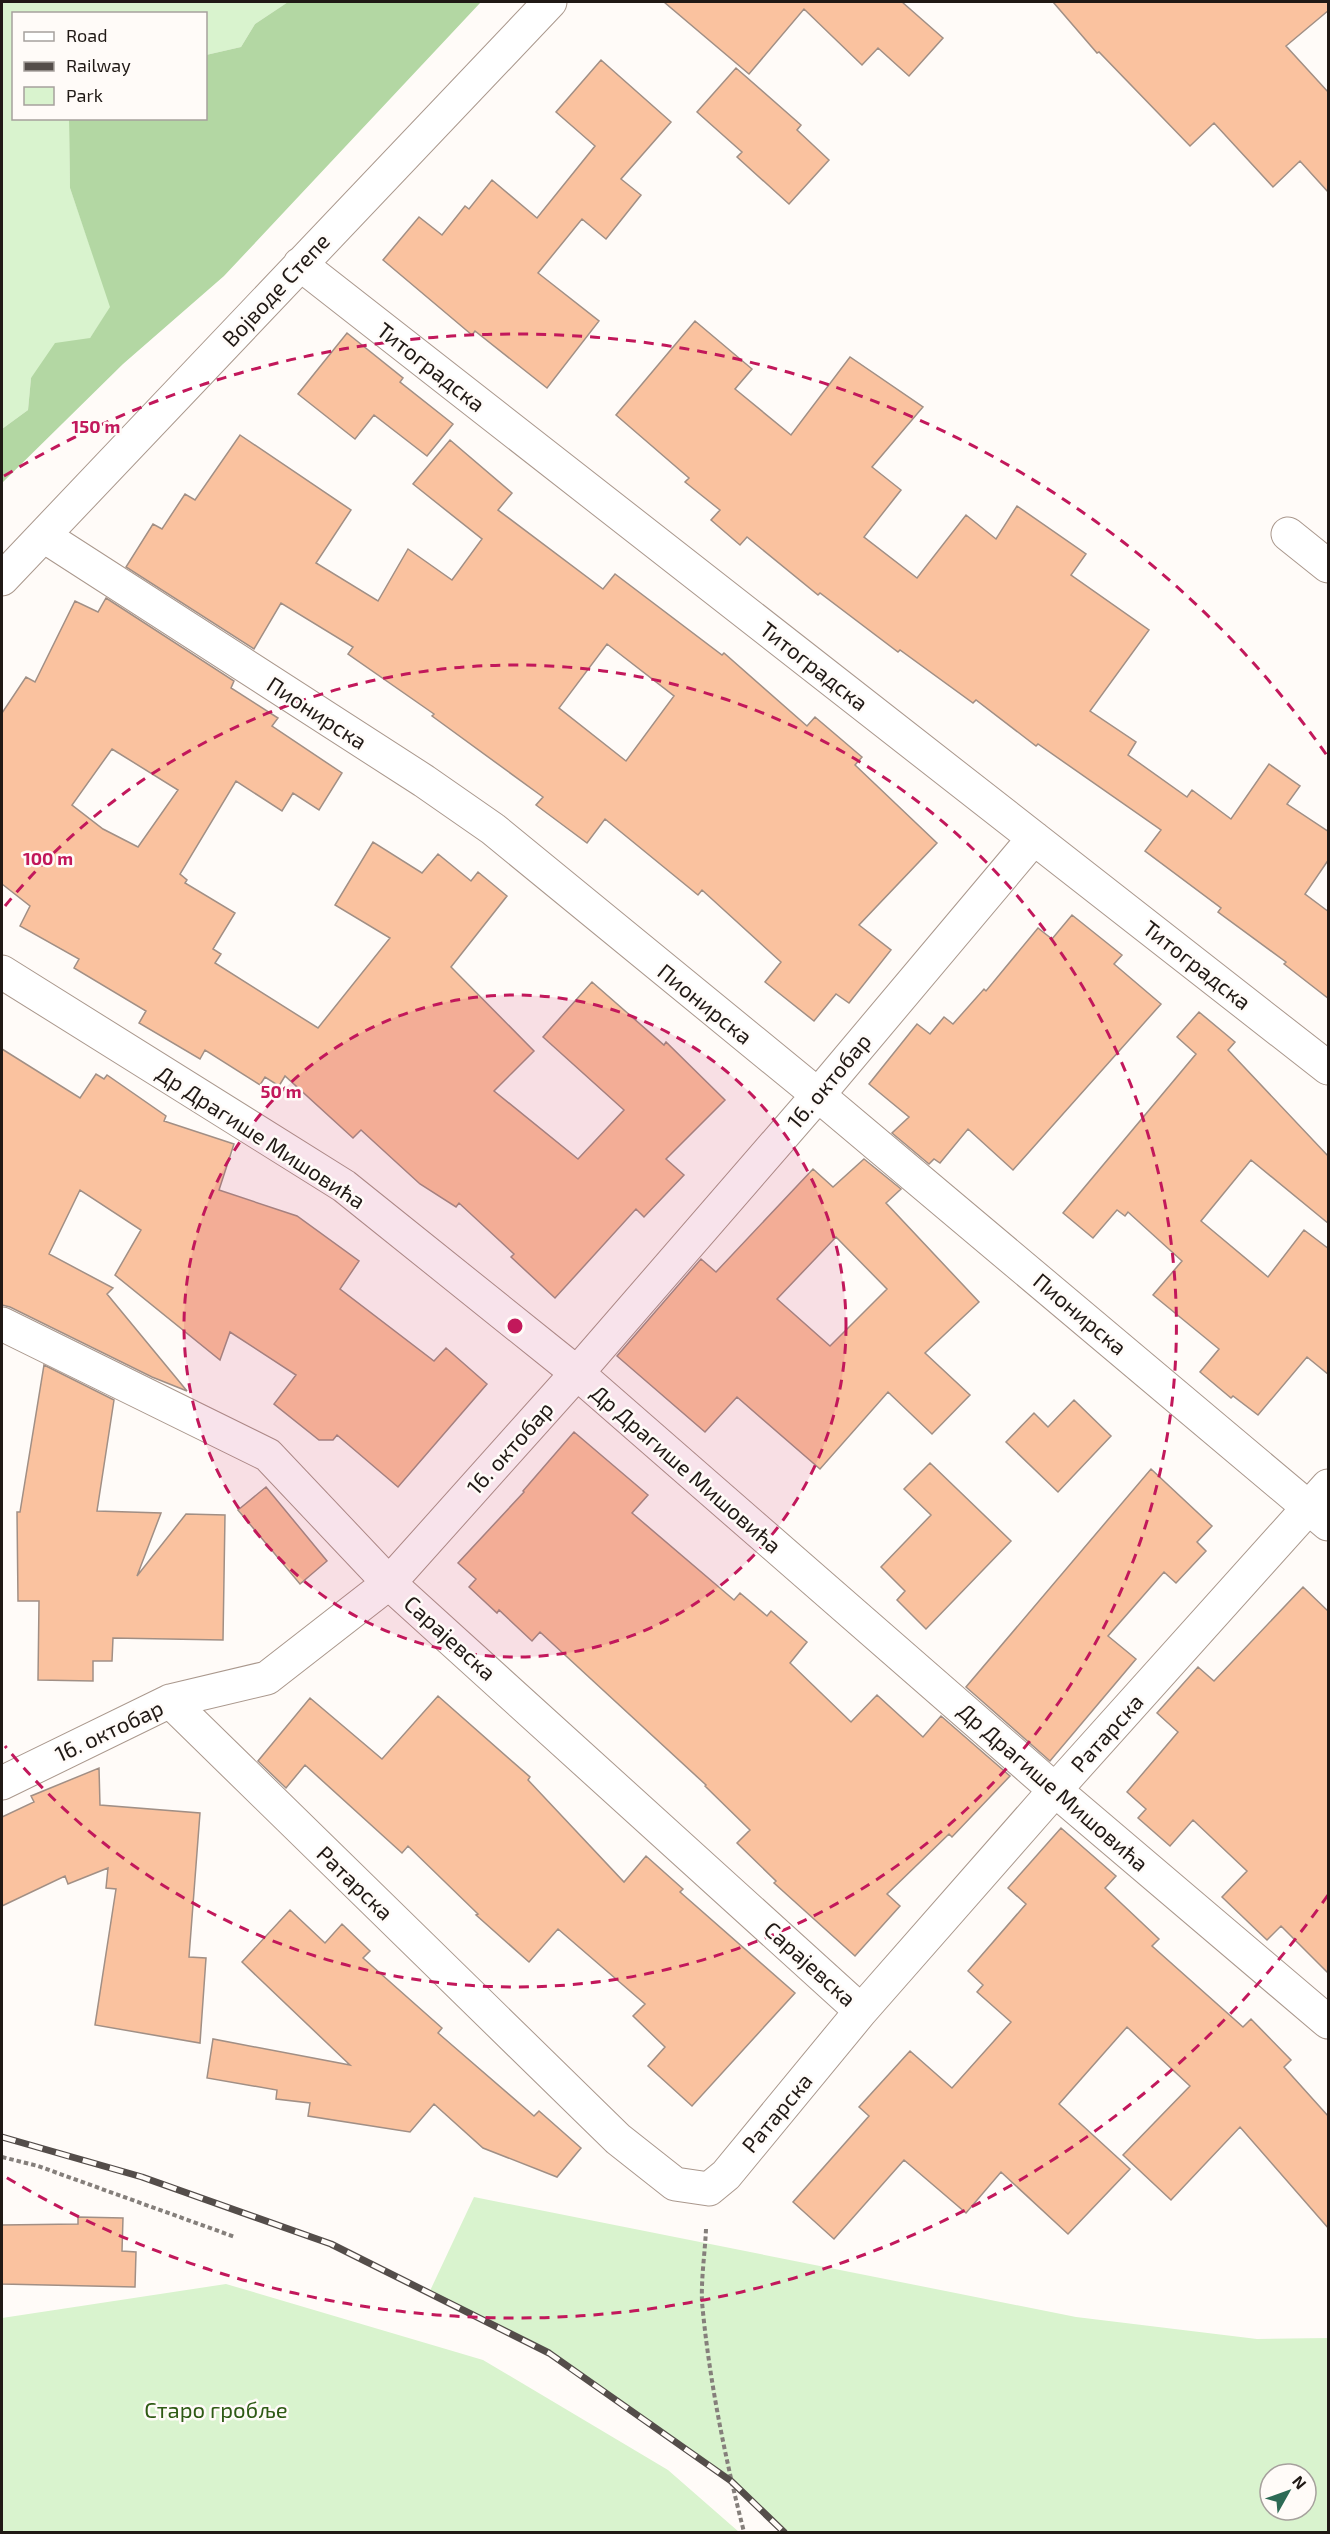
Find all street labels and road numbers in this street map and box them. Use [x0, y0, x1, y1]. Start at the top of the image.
street label: Војводе Степе [216, 227, 335, 352]
street label: Титоградска [373, 316, 491, 416]
street label: Титоградска [756, 615, 874, 715]
street label: Пионирска [263, 670, 372, 754]
street label: Титоградска [1139, 914, 1257, 1014]
street label: Пионирска [653, 957, 758, 1049]
street label: 16. октобар [781, 1027, 876, 1133]
street label: Др Драгише Мишовића [152, 1059, 371, 1213]
street label: Пионирска [1029, 1267, 1132, 1360]
street label: Др Драгише Мишовића [586, 1379, 787, 1558]
street label: 16. октобар [461, 1395, 558, 1499]
street label: Сарајевска [399, 1589, 502, 1686]
street label: Ратарска [1065, 1688, 1148, 1777]
street label: 16. октобар [50, 1694, 167, 1766]
street label: Др Драгише Мишовића [953, 1697, 1154, 1876]
street label: Ратарска [312, 1840, 399, 1925]
street label: Сарајевска [759, 1915, 862, 2012]
street label: Ратарска [736, 2067, 817, 2157]

